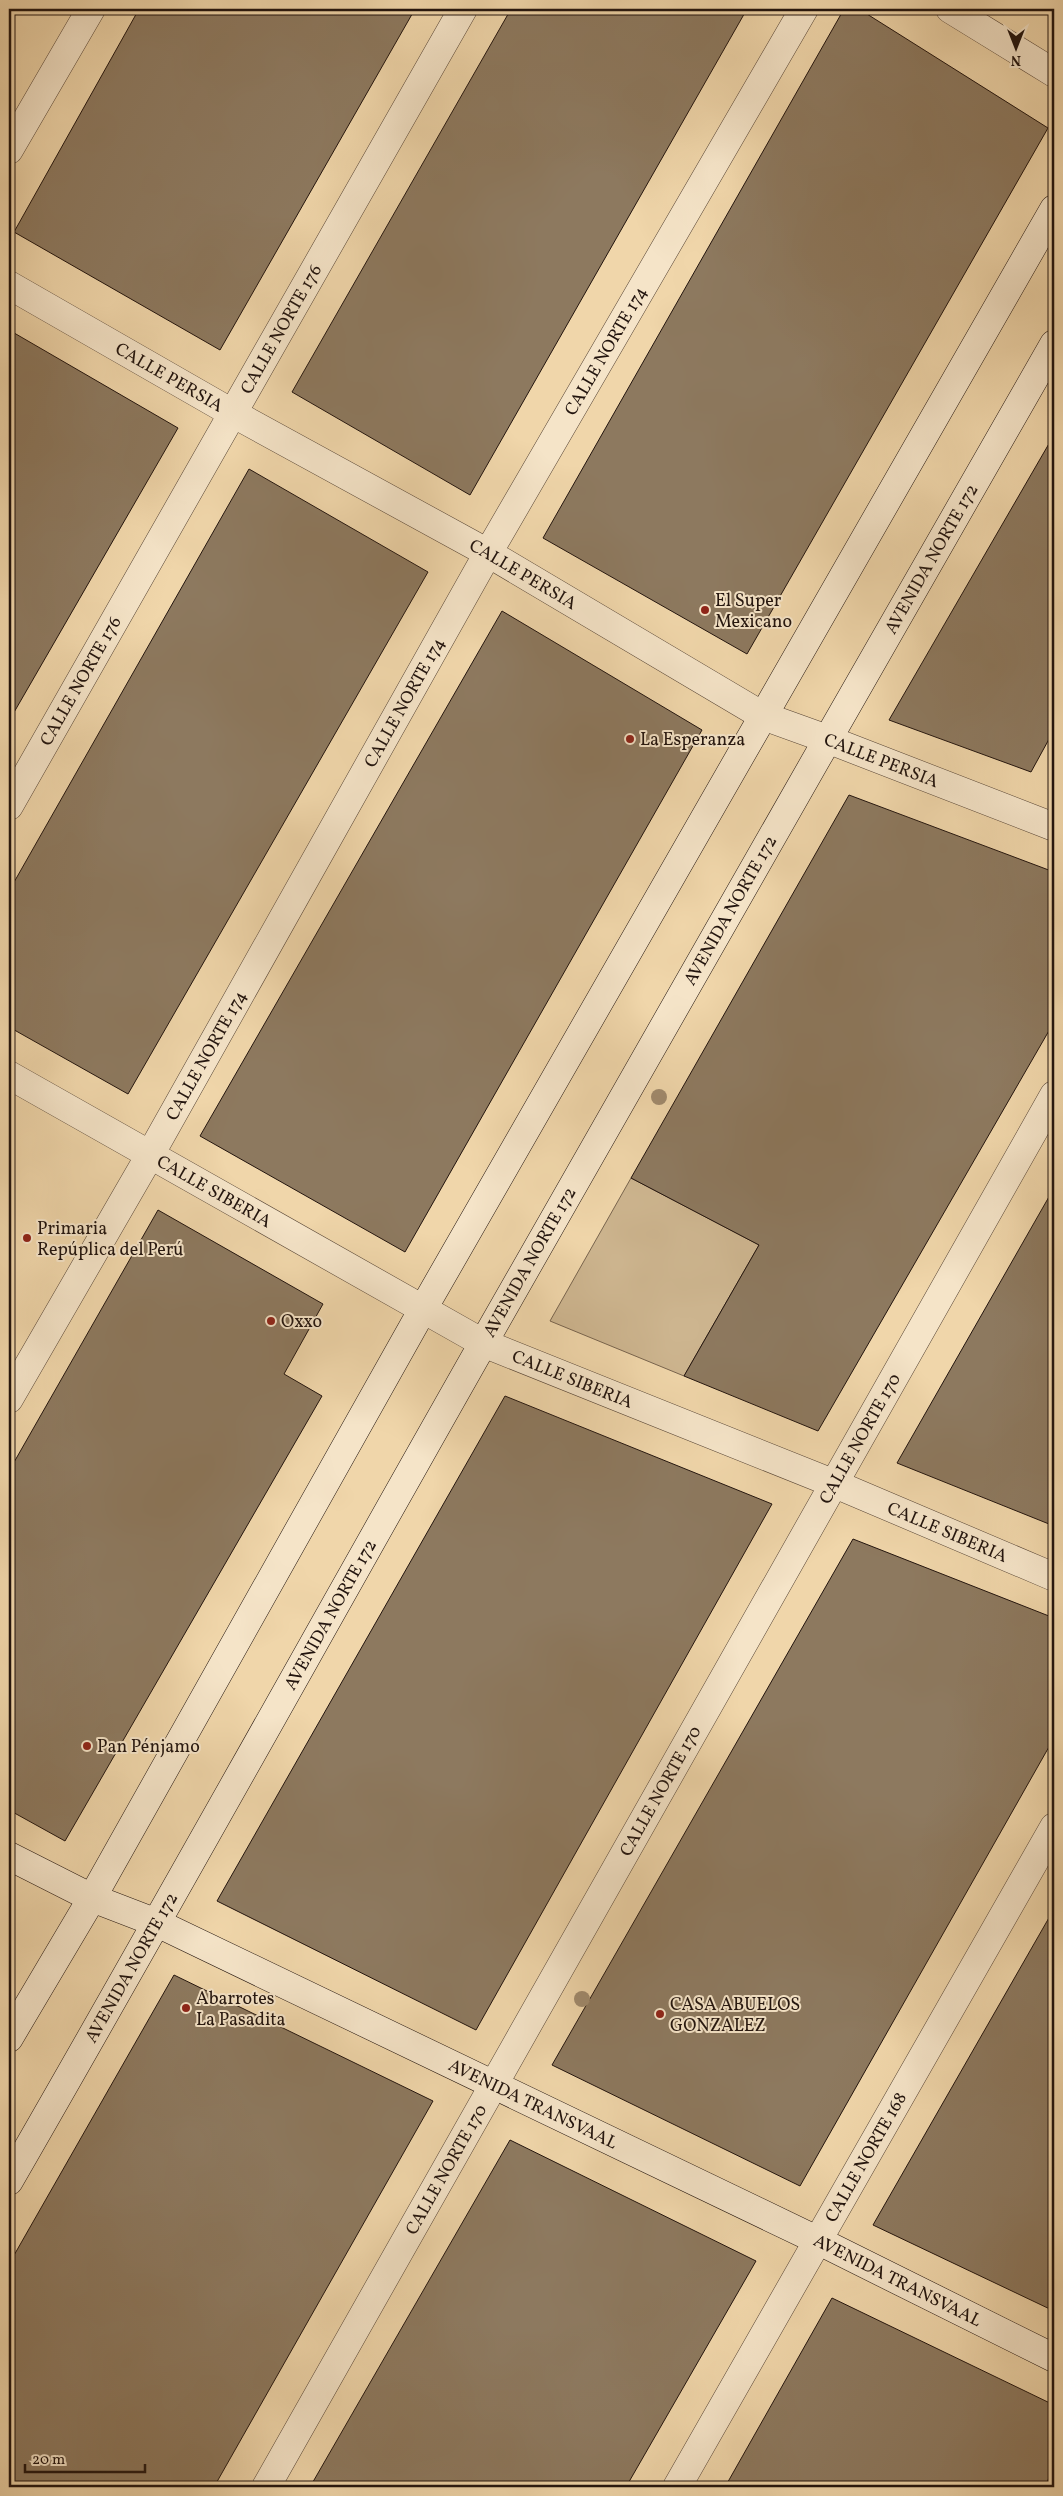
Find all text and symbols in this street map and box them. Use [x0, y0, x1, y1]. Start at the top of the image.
north arrow [990, 22, 1040, 72]
text: N [1011, 50, 1021, 69]
street label: CALLE NORTE 176 [235, 260, 329, 399]
street label: CALLE NORTE 174 [559, 282, 654, 421]
street label: CALLE PERSIA [110, 337, 228, 419]
street label: AVENIDA NORTE 172 [879, 480, 985, 639]
street label: CALLE PERSIA [464, 534, 581, 617]
place label: El Super Mexicano [715, 589, 792, 635]
marker: El Super Mexicano [699, 604, 711, 616]
street label: CALLE NORTE 176 [35, 612, 128, 751]
street label: CALLE NORTE 174 [359, 633, 452, 773]
place label: La Esperanza [640, 728, 745, 753]
street label: CALLE PERSIA [820, 728, 942, 795]
marker: La Esperanza [624, 733, 636, 745]
street label: AVENIDA NORTE 172 [678, 831, 784, 991]
street label: CALLE NORTE 174 [161, 987, 254, 1126]
street label: CALLE SIBERIA [152, 1150, 276, 1235]
street label: AVENIDA NORTE 172 [478, 1183, 583, 1342]
place label: Primaria Repúplica del Perú [37, 1217, 183, 1263]
marker: Primaria Repúplica del Perú [21, 1232, 33, 1244]
place label: Oxxo [281, 1310, 322, 1335]
marker: Oxxo [265, 1315, 277, 1327]
street label: CALLE SIBERIA [508, 1345, 637, 1416]
street label: CALLE NORTE 170 [814, 1369, 908, 1509]
street label: CALLE SIBERIA [883, 1497, 1011, 1570]
street label: AVENIDA NORTE 172 [279, 1536, 384, 1695]
street label: CALLE NORTE 170 [614, 1721, 708, 1862]
place label: Pan Pénjamo [97, 1735, 200, 1760]
marker: Pan Pénjamo [81, 1740, 93, 1752]
street label: AVENIDA NORTE 172 [80, 1888, 185, 2048]
place label: Abarrotes La Pasadita [196, 1987, 286, 2033]
place label: CASA ABUELOS GONZALEZ [670, 1993, 800, 2039]
marker: Abarrotes La Pasadita [180, 2002, 192, 2014]
marker: CASA ABUELOS GONZALEZ [654, 2008, 666, 2020]
street label: AVENIDA TRANSVAAL [444, 2054, 621, 2156]
street label: CALLE NORTE 168 [820, 2088, 914, 2227]
street label: CALLE NORTE 170 [400, 2100, 494, 2240]
street label: AVENIDA TRANSVAAL [809, 2229, 985, 2334]
scale bar [25, 2441, 145, 2473]
text: 20 m [32, 2450, 65, 2471]

